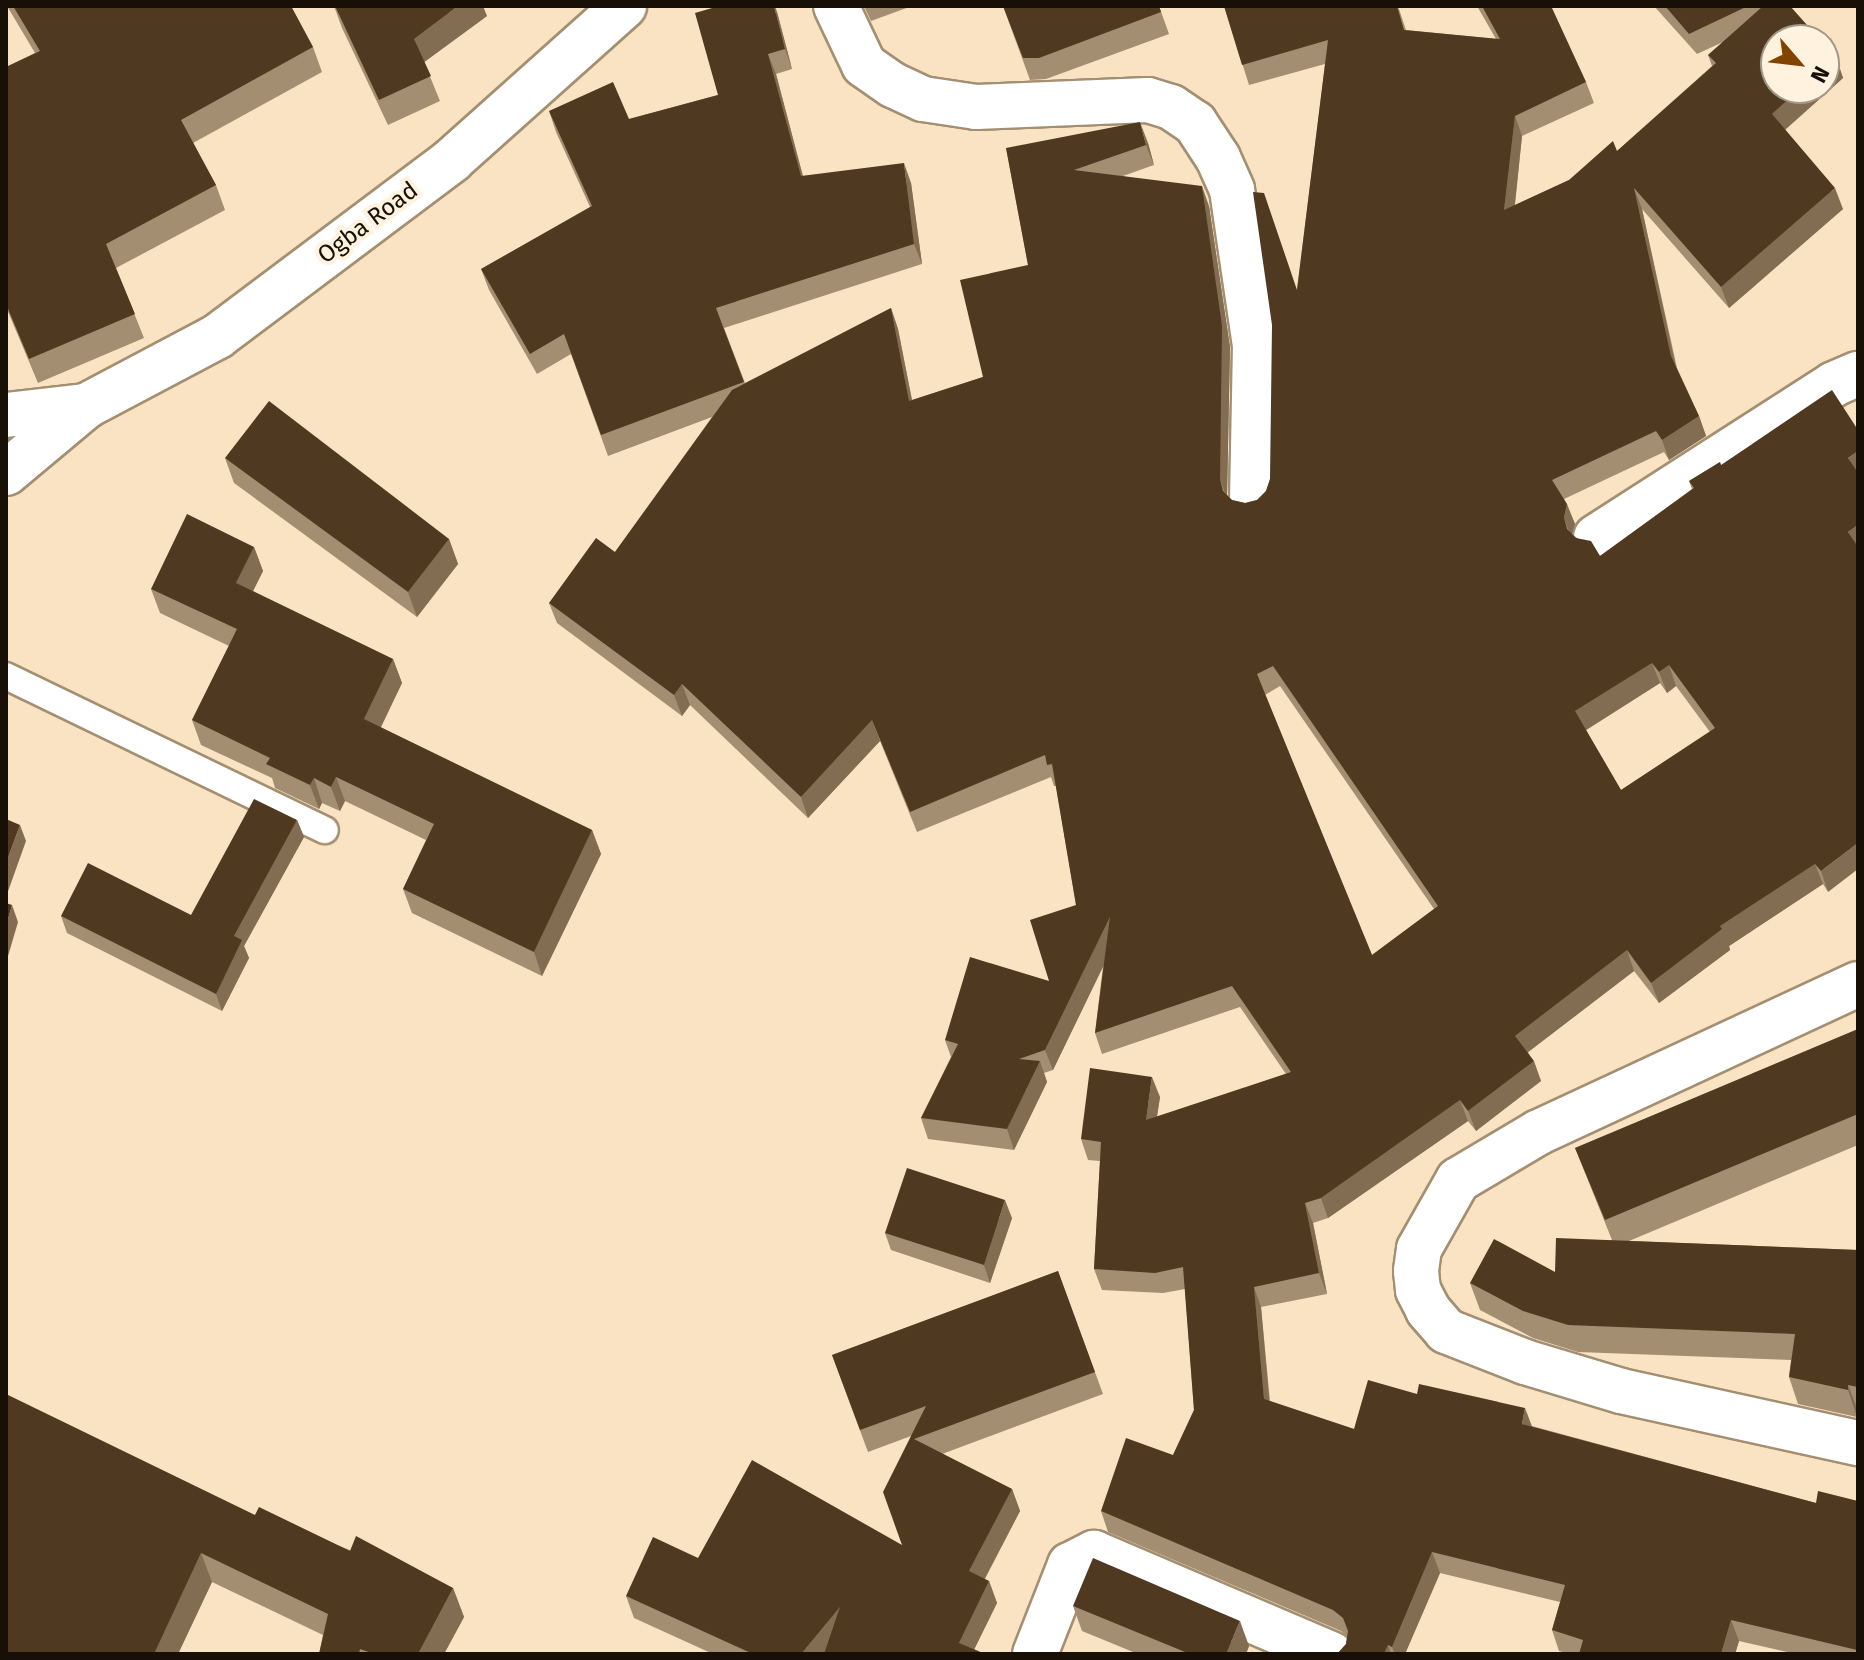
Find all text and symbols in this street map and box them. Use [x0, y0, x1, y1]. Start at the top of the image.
north arrow [1760, 24, 1840, 104]
text: N [1805, 62, 1835, 87]
street label: Ogba Road [312, 176, 424, 270]

